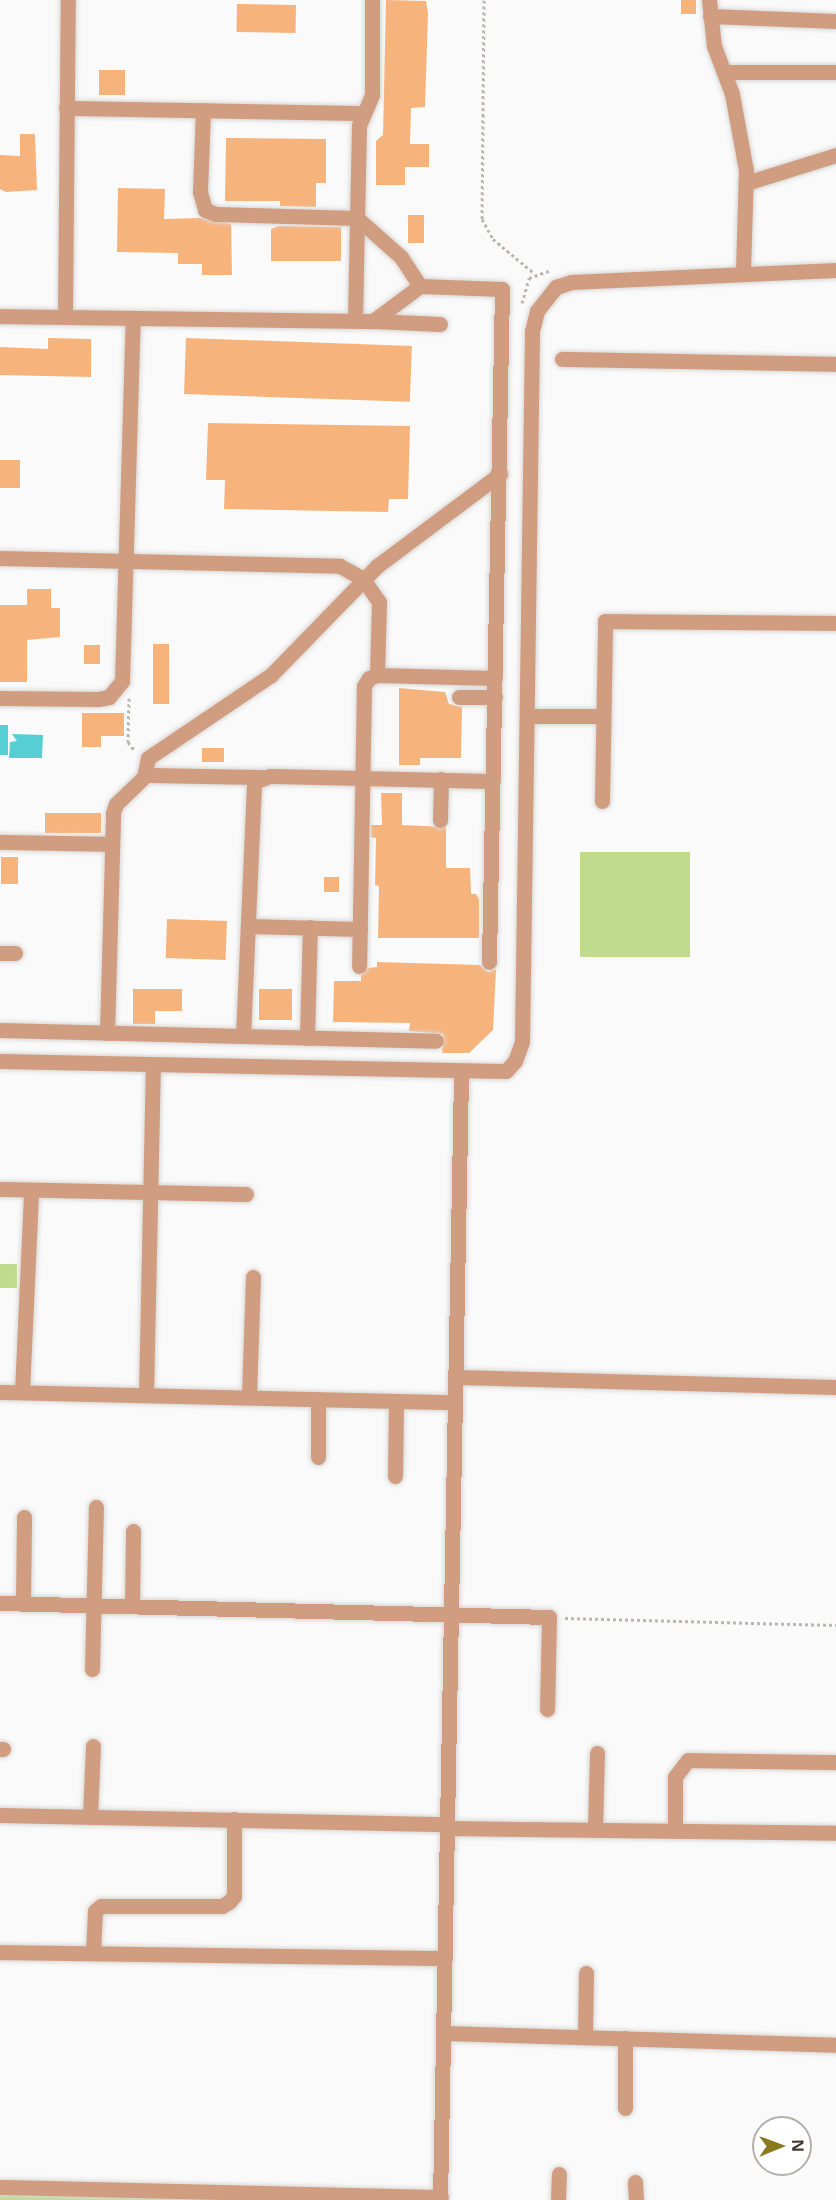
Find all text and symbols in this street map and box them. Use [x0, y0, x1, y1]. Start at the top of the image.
north arrow [752, 2116, 812, 2176]
text: N [787, 2139, 809, 2152]

